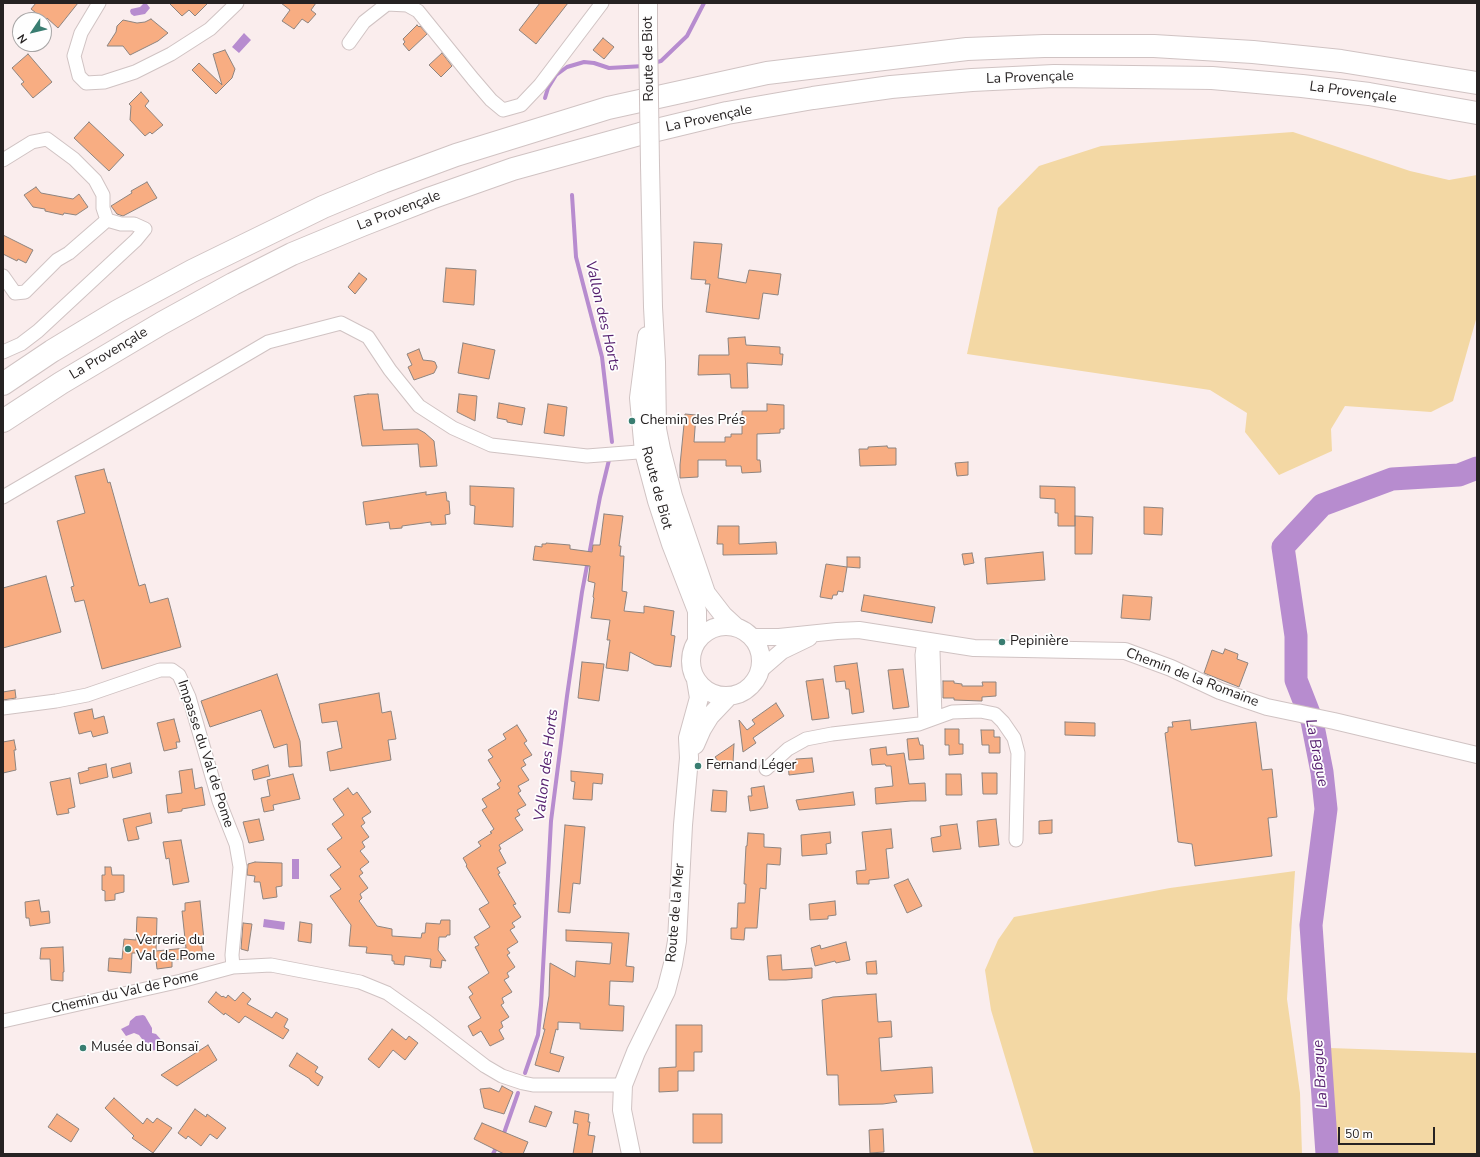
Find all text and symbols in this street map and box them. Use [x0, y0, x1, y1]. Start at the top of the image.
north arrow [12, 12, 52, 52]
street label: Route de Biot [640, 16, 658, 102]
text: N [14, 31, 31, 46]
street label: La Provençale [986, 68, 1074, 88]
street label: La Provençale [1308, 79, 1398, 107]
street label: La Provençale [664, 102, 754, 136]
street label: La Provençale [355, 187, 443, 235]
water label: Vallon des Horts [581, 259, 623, 373]
street label: La Provençale [67, 324, 151, 384]
place label: Chemin des Prés [640, 413, 745, 429]
marker: Chemin des Prés [627, 416, 637, 426]
street label: Route de Biot [637, 445, 675, 531]
place label: Pepinière [1010, 634, 1068, 650]
marker: Pepinière [997, 637, 1007, 647]
street label: Chemin de la Romaine [1123, 645, 1261, 711]
street label: Impasse du Val de Pome [173, 678, 237, 830]
water label: Vallon des Horts [531, 708, 563, 822]
water label: La Brague [1301, 718, 1331, 788]
place label: Fernand Léger [706, 758, 797, 774]
marker: Fernand Léger [693, 761, 703, 771]
street label: Route de la Mer [663, 863, 689, 963]
place label: Verrerie du Val de Pome [136, 933, 215, 966]
marker: Verrerie du Val de Pome [123, 944, 133, 954]
street label: Chemin du Val de Pome [50, 968, 200, 1018]
water label: La Brague [1310, 1039, 1332, 1109]
place label: Musée du Bonsaï [91, 1040, 198, 1056]
marker: Musée du Bonsaï [78, 1043, 88, 1053]
scale bar [1340, 1119, 1437, 1145]
text: 50 m [1345, 1126, 1373, 1142]

